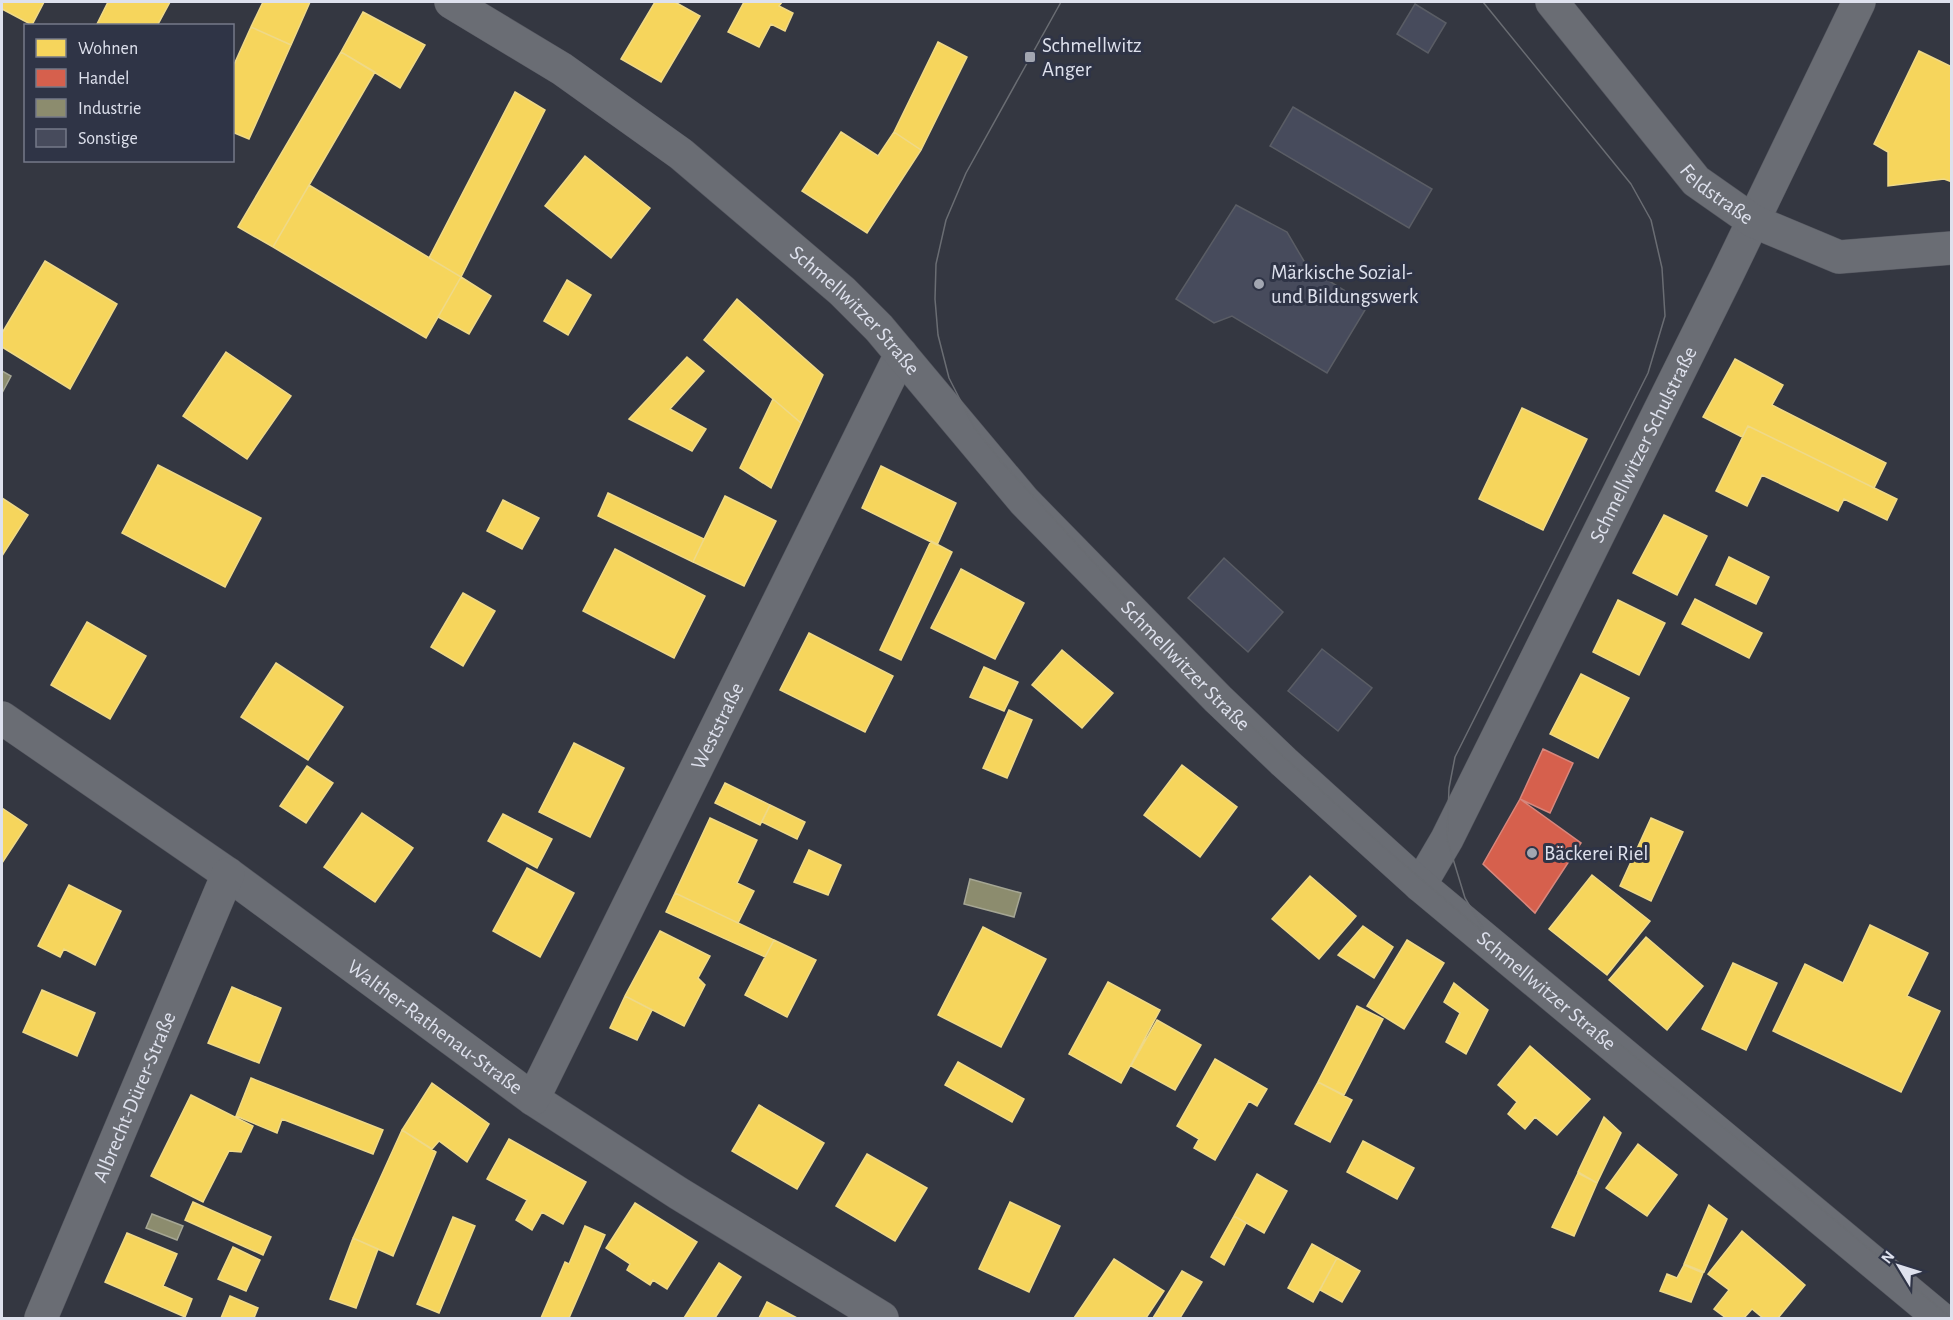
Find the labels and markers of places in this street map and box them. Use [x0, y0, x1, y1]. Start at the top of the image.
place label: Schmellwitz Anger [1042, 35, 1142, 80]
marker: Schmellwitz Anger [1023, 50, 1037, 64]
place label: Märkische Sozial- und Bildungswerk [1271, 262, 1419, 307]
marker: Märkische Sozial- und Bildungswerk [1252, 277, 1266, 291]
place label: Bäckerei Riel [1544, 843, 1649, 864]
marker: Bäckerei Riel [1525, 846, 1539, 860]

